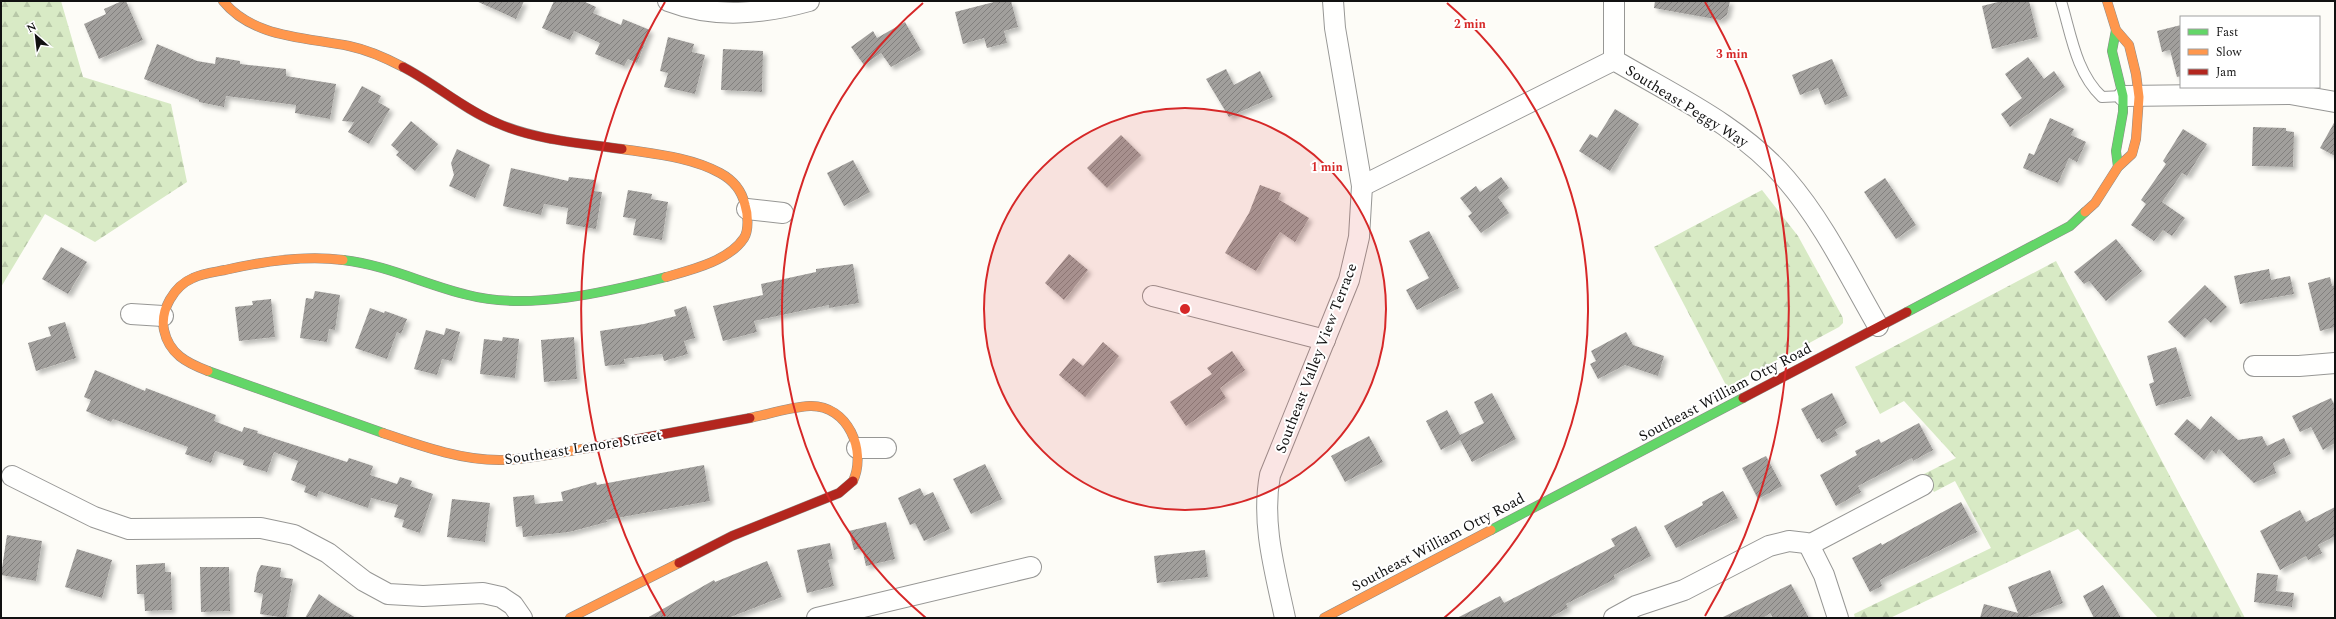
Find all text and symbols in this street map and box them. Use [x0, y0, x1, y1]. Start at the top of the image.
text: 2 min [1454, 15, 1487, 34]
north arrow [16, 16, 56, 56]
legend [2180, 16, 2320, 88]
text: N [24, 18, 40, 37]
text: Fast [2216, 23, 2238, 42]
text: Slow [2216, 43, 2242, 62]
text: 3 min [1716, 45, 1749, 64]
street label: Southeast Peggy Way [1621, 59, 1753, 154]
text: Jam [2216, 63, 2237, 82]
text: 1 min [1311, 158, 1344, 177]
street label: Southeast Valley View Terrace [1270, 260, 1363, 457]
centre of rings [1178, 302, 1192, 316]
street label: Southeast William Otty Road [1635, 337, 1816, 448]
street label: Southeast Lenore Street [503, 424, 663, 471]
street label: Southeast William Otty Road [1348, 487, 1529, 598]

